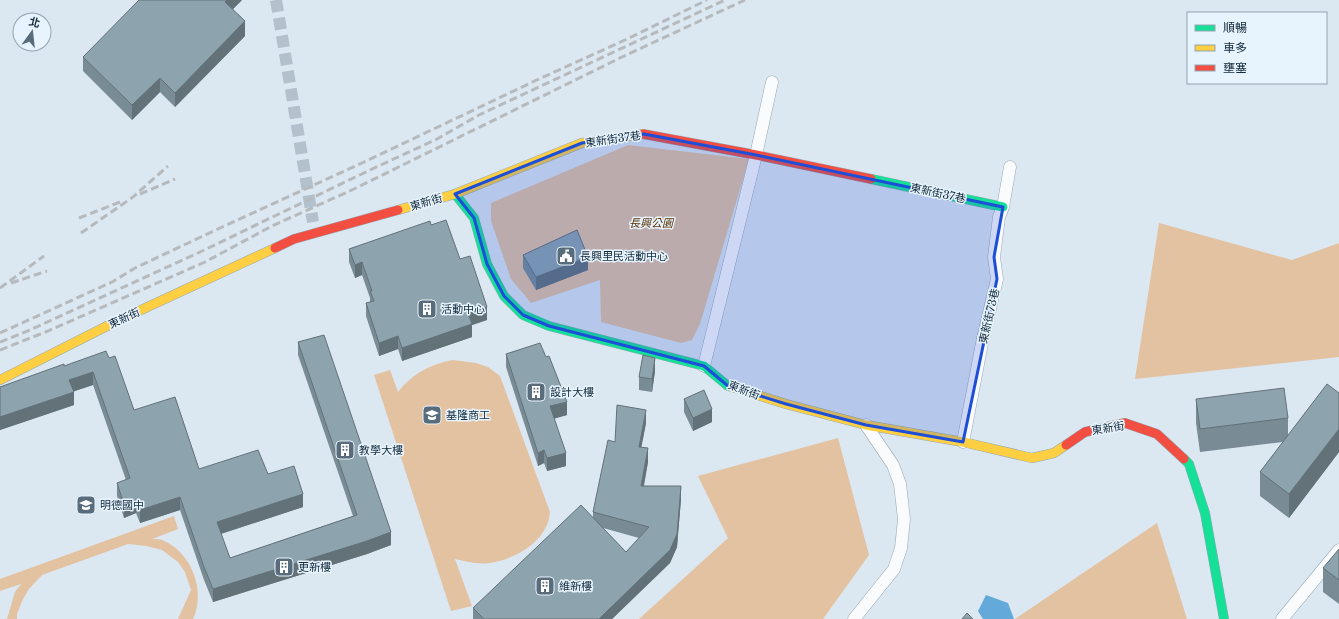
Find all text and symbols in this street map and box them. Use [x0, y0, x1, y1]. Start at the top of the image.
north arrow [12, 12, 52, 52]
legend [1187, 12, 1327, 84]
text: 北 [27, 14, 42, 31]
text: 順暢 [1223, 20, 1247, 35]
text: 車多 [1223, 40, 1247, 55]
text: 壅塞 [1223, 60, 1247, 75]
street label: 東新街37巷 [584, 128, 642, 150]
street label: 東新街37巷 [909, 180, 967, 206]
street label: 東新街 [408, 191, 444, 213]
park label: 長興公園 [629, 216, 675, 230]
public building icon: 長興里民活動中心 [555, 245, 577, 267]
place label: 長興里民活動中心 [580, 249, 668, 263]
street label: 東新街73巷 [976, 287, 1002, 345]
building icon: 活動中心 [416, 298, 438, 320]
place label: 活動中心 [441, 302, 485, 316]
street label: 東新街 [106, 305, 142, 331]
street label: 東新街 [726, 378, 762, 402]
building icon: 設計大樓 [525, 381, 547, 403]
place label: 設計大樓 [550, 385, 594, 399]
school or university icon: 基隆商工 [421, 404, 443, 426]
place label: 基隆商工 [446, 408, 490, 422]
street label: 東新街 [1091, 419, 1125, 437]
building icon: 教學大樓 [334, 439, 356, 461]
place label: 教學大樓 [359, 443, 403, 457]
school or university icon: 明德國中 [75, 494, 97, 516]
place label: 明德國中 [100, 498, 144, 512]
building icon: 更新樓 [273, 556, 295, 578]
place label: 更新樓 [298, 560, 331, 574]
building icon: 維新樓 [534, 575, 556, 597]
place label: 維新樓 [559, 579, 592, 593]

